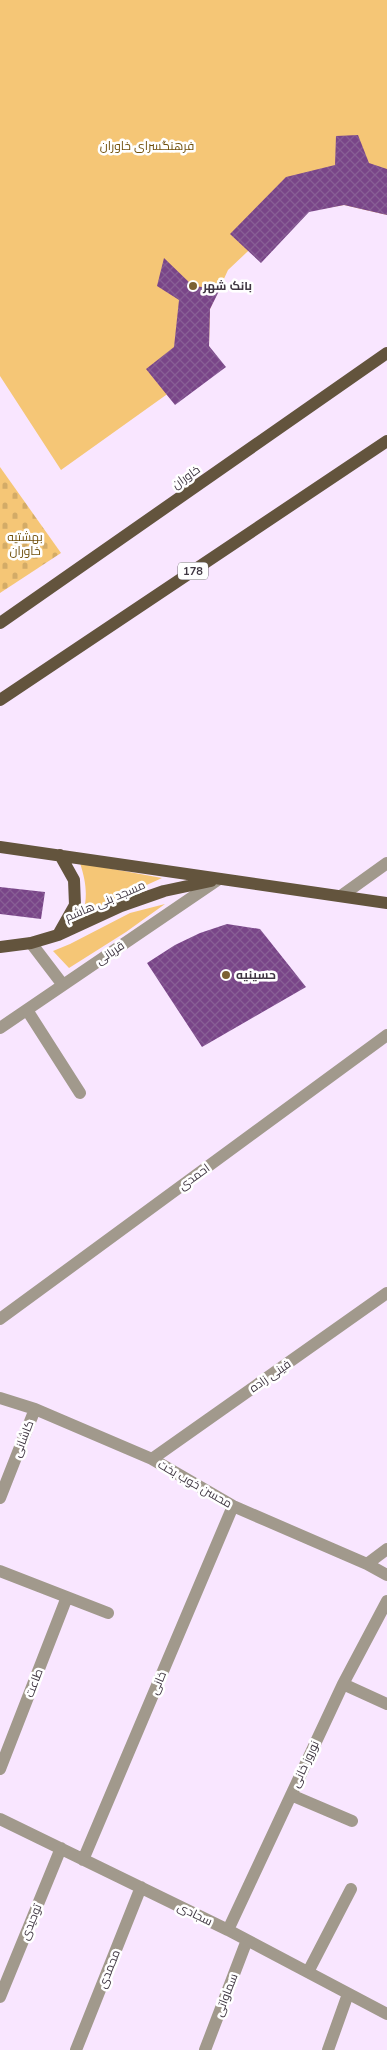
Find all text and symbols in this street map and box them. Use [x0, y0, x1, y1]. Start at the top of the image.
park label: فرهنگسرای خاوران [100, 138, 194, 154]
place label: بانک شهر [202, 278, 252, 294]
marker: بانک شهر [187, 280, 199, 292]
street label: خاوران [169, 462, 203, 492]
park label: بهشتیه خاوران [7, 529, 43, 559]
road number: 178 [178, 562, 208, 580]
street label: مسجد بنی هاشم [62, 877, 148, 925]
street label: قربانی [92, 938, 128, 968]
place label: حسینیه [236, 967, 276, 983]
marker: حسینیه [220, 969, 232, 981]
street label: احمدی [175, 1160, 213, 1194]
street label: فینی زاده [246, 1356, 294, 1396]
street label: کاشانی [9, 1418, 37, 1460]
street label: محسن خوب بخت [155, 1456, 235, 1512]
street label: طاعت [21, 1666, 47, 1700]
street label: خانی [146, 1669, 170, 1697]
street label: نوروز خانی [287, 1738, 323, 1790]
street label: سجادی [175, 1899, 215, 1929]
street label: توحیدی [17, 1901, 46, 1942]
street label: محمدی [94, 1947, 124, 1991]
street label: سماواتی [210, 1971, 242, 2019]

